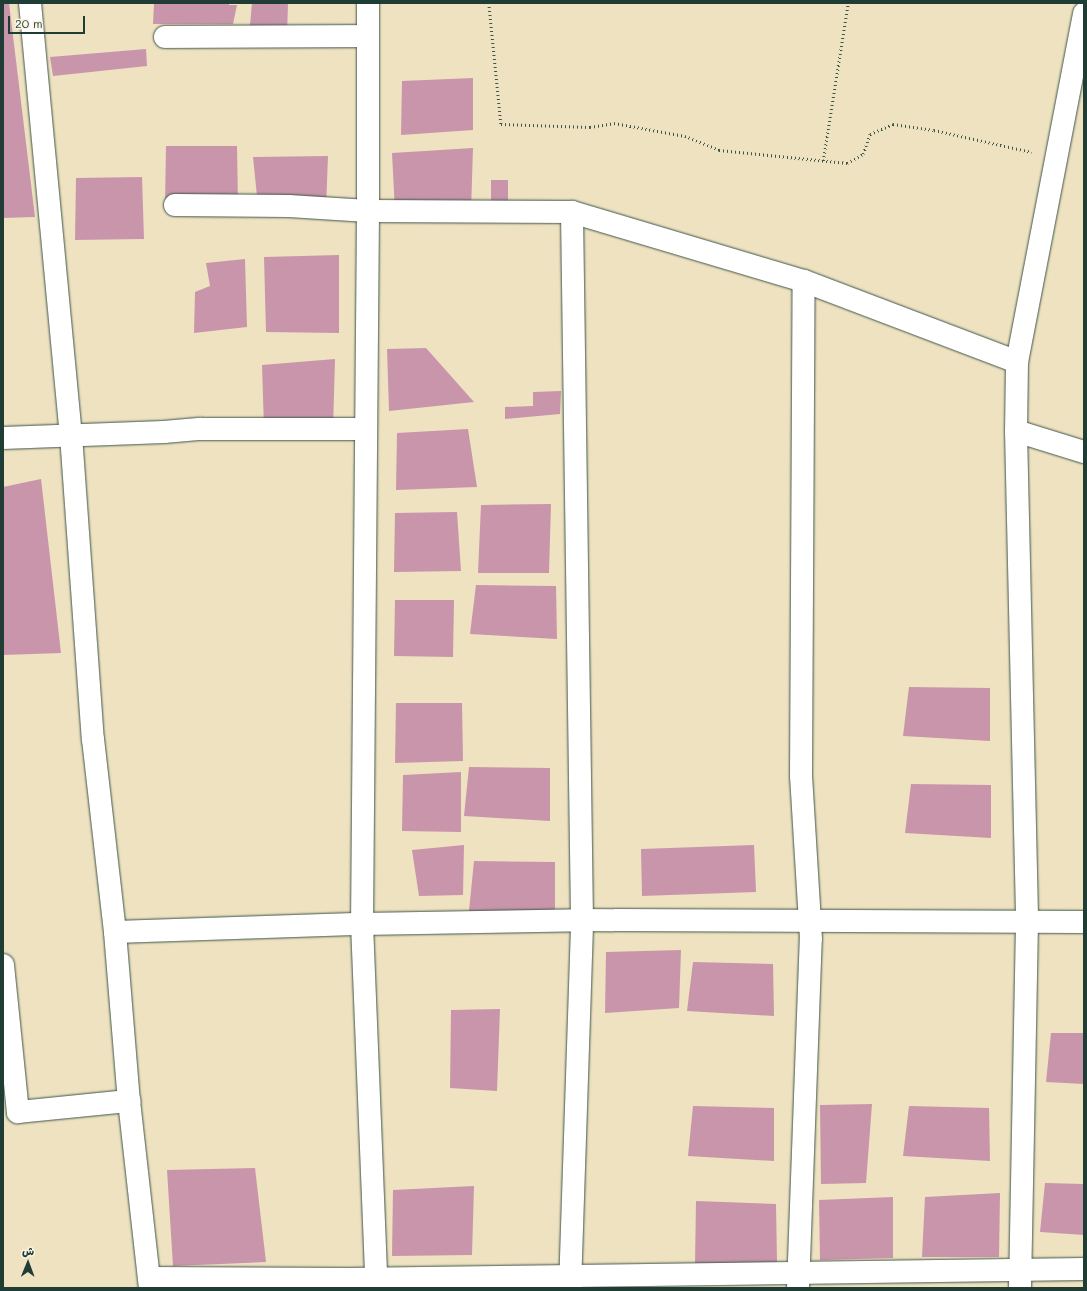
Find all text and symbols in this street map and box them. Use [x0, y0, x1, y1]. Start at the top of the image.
scale bar [10, 8, 87, 34]
text: 20 m [15, 15, 43, 31]
north arrow [8, 1243, 48, 1283]
text: ش [22, 1243, 34, 1258]

